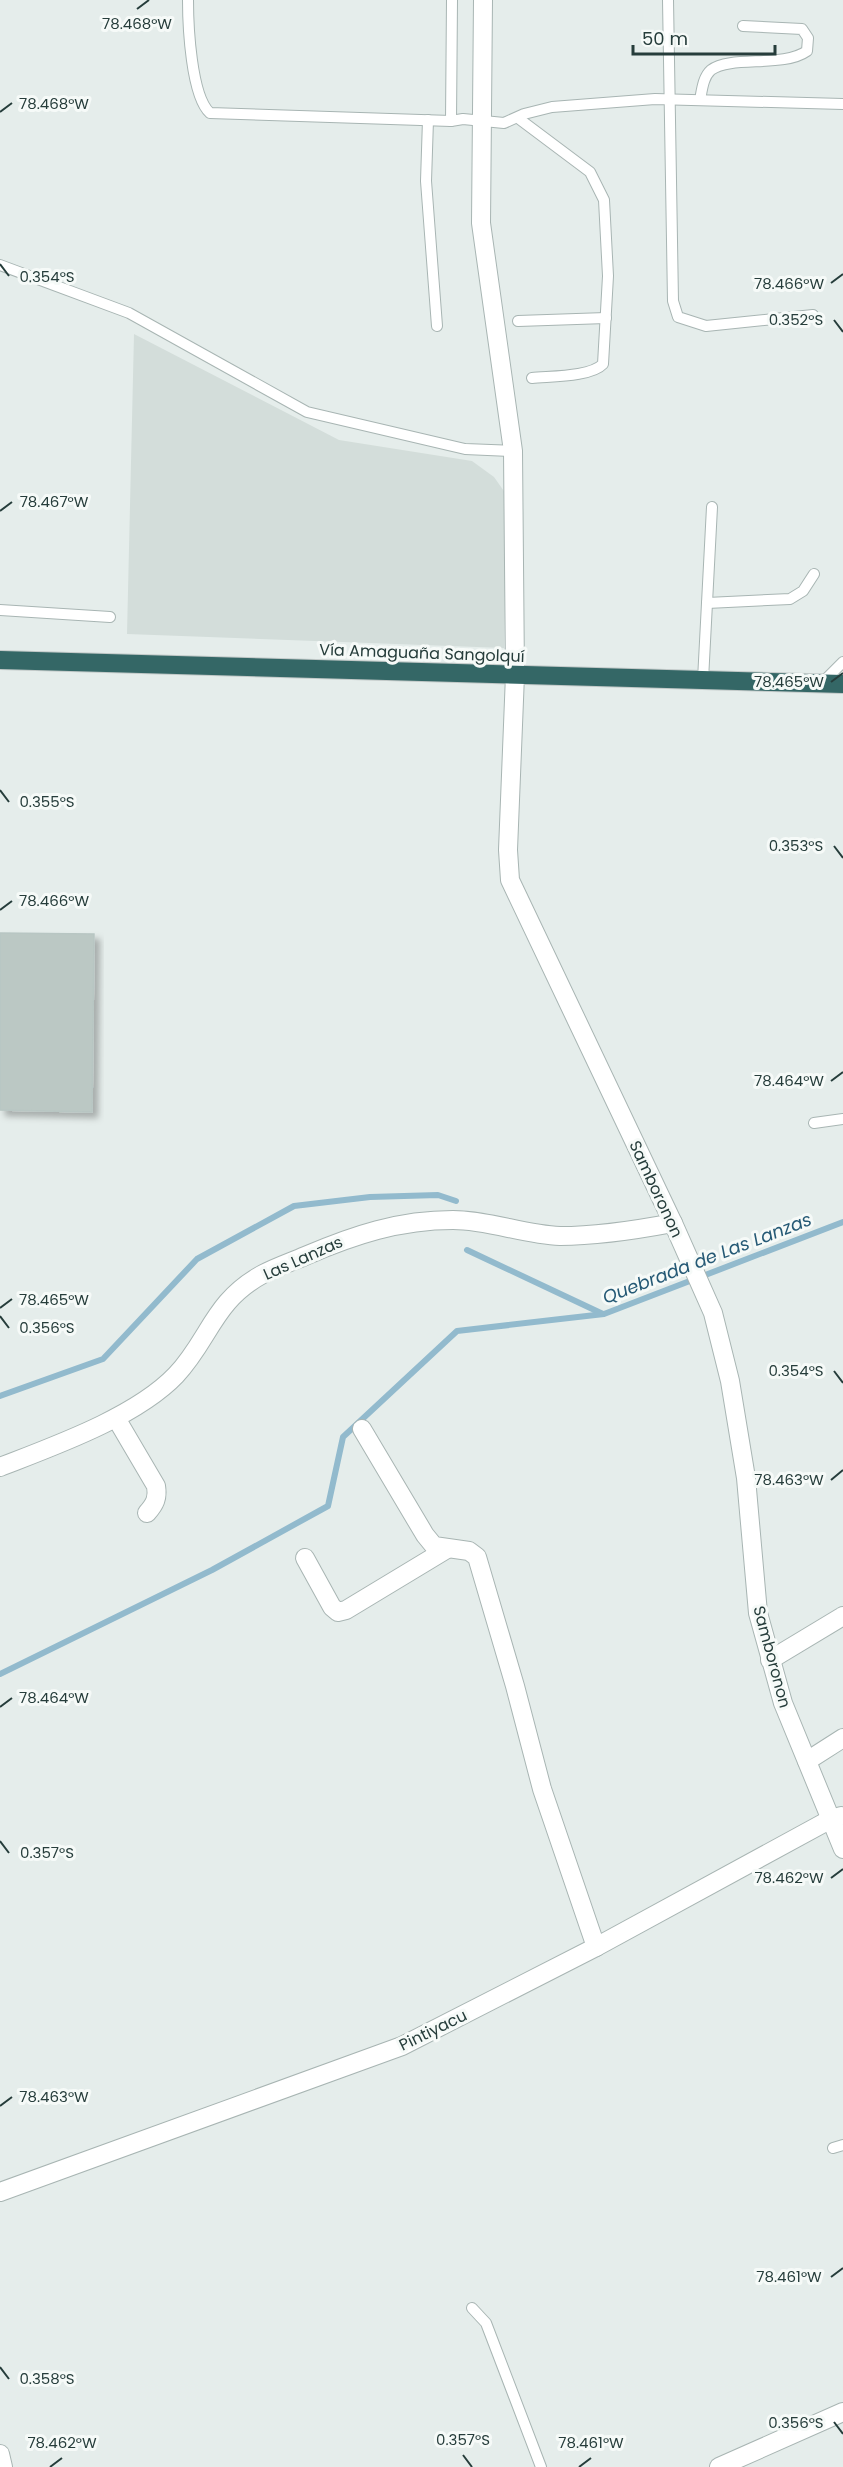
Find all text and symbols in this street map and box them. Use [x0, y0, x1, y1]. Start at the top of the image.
text: 78.468°W [102, 13, 172, 34]
scale bar [633, 18, 776, 56]
text: 50 m [642, 26, 688, 51]
text: 78.468°W [19, 93, 89, 114]
text: 0.354°S [19, 266, 75, 287]
text: 78.466°W [754, 273, 824, 294]
text: 0.352°S [769, 309, 823, 330]
text: 78.467°W [20, 491, 89, 512]
street label: Vía Amaguaña Sangolquí [319, 638, 525, 668]
text: 78.465°W [754, 671, 824, 692]
text: 0.355°S [19, 791, 75, 812]
text: 0.353°S [769, 835, 823, 856]
text: 78.466°W [19, 890, 89, 911]
text: 78.464°W [754, 1070, 824, 1091]
street label: Samboronon [623, 1137, 689, 1241]
water label: Quebrada de Las Lanzas [599, 1207, 815, 1309]
street label: Las Lanzas [260, 1230, 346, 1286]
text: 78.465°W [19, 1289, 89, 1310]
text: 0.356°S [19, 1317, 75, 1338]
text: 0.354°S [768, 1360, 824, 1381]
text: 78.463°W [754, 1469, 824, 1490]
street label: Samboronon [747, 1603, 797, 1711]
text: 78.464°W [19, 1687, 89, 1708]
text: 0.357°S [20, 1842, 74, 1863]
text: 78.462°W [754, 1867, 824, 1888]
street label: Pintiyacu [395, 2004, 471, 2056]
text: 78.463°W [19, 2086, 89, 2107]
text: 78.461°W [756, 2266, 822, 2287]
text: 0.358°S [19, 2368, 75, 2389]
text: 0.356°S [768, 2412, 824, 2433]
text: 0.357°S [436, 2429, 490, 2450]
text: 78.462°W [27, 2432, 97, 2453]
text: 78.461°W [558, 2432, 624, 2453]

